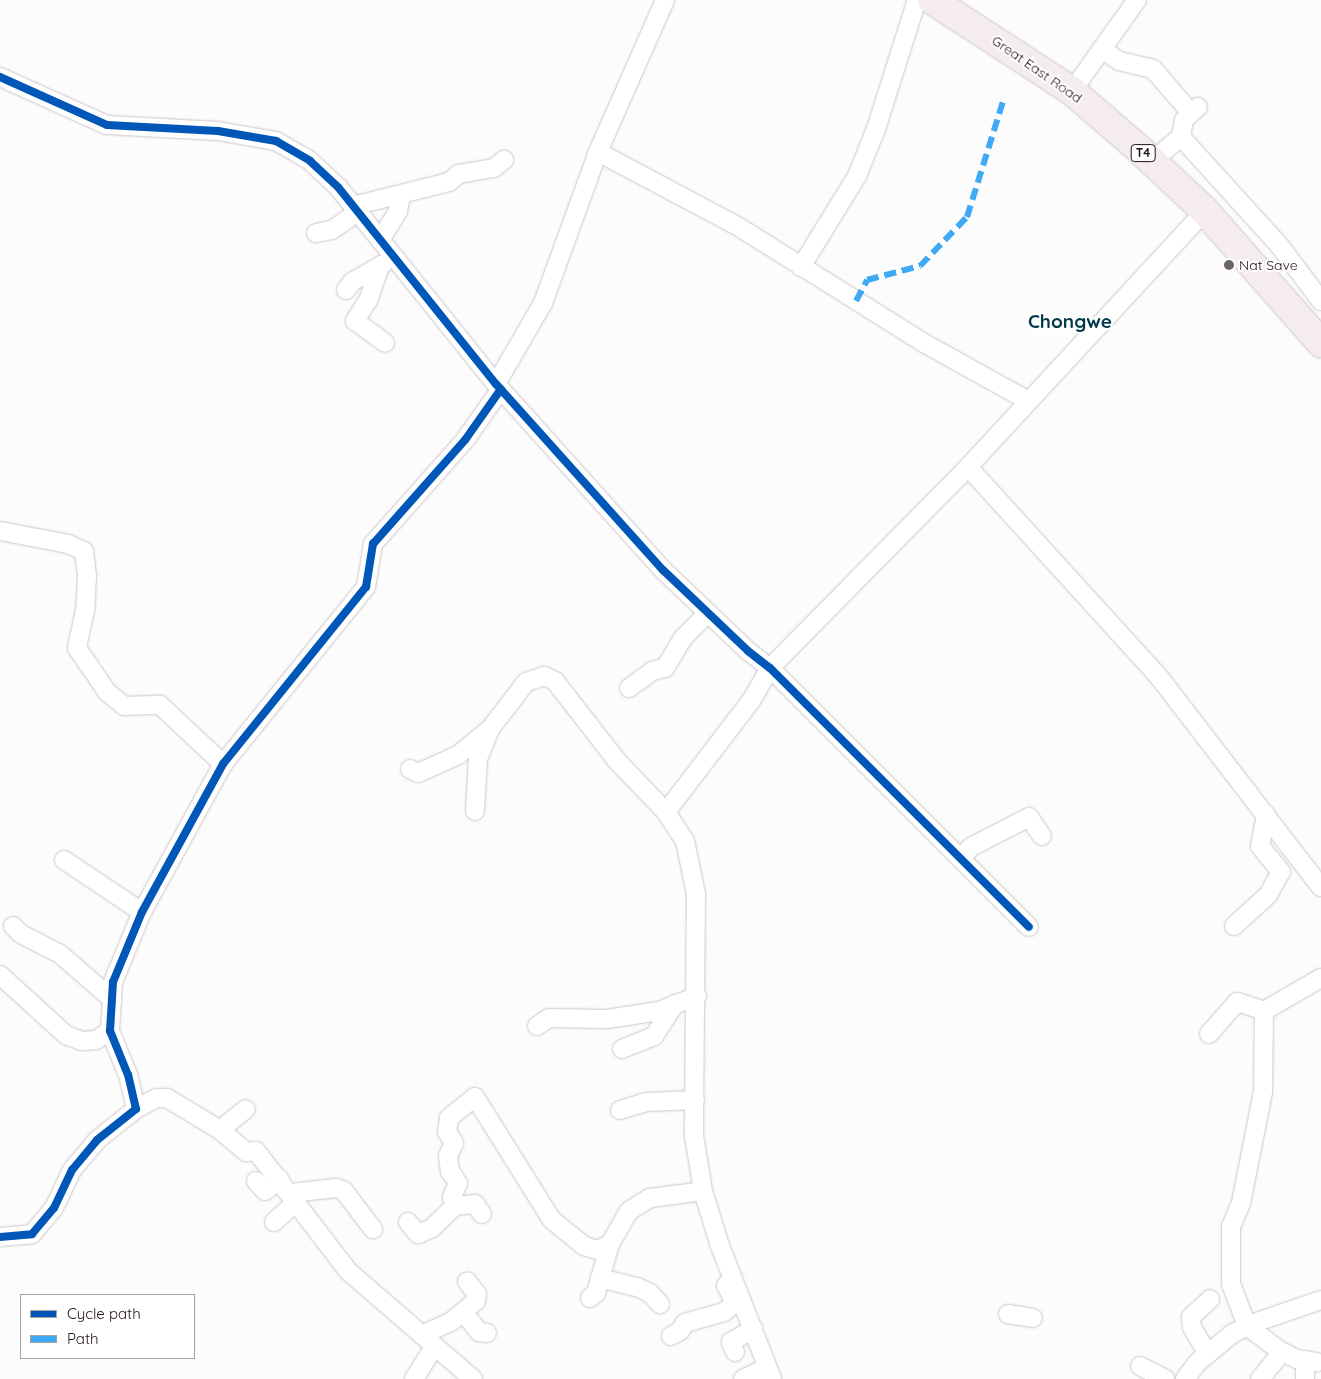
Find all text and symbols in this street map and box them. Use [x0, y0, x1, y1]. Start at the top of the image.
street label: Great East Road [989, 32, 1085, 106]
road number: T4 [1130, 144, 1156, 162]
place label: Nat Save [1239, 257, 1298, 273]
marker: Nat Save [1223, 259, 1235, 271]
district label: Chongwe [1028, 311, 1112, 333]
legend [20, 1294, 195, 1359]
text: Cycle path [67, 1304, 141, 1323]
text: Path [67, 1329, 99, 1348]

